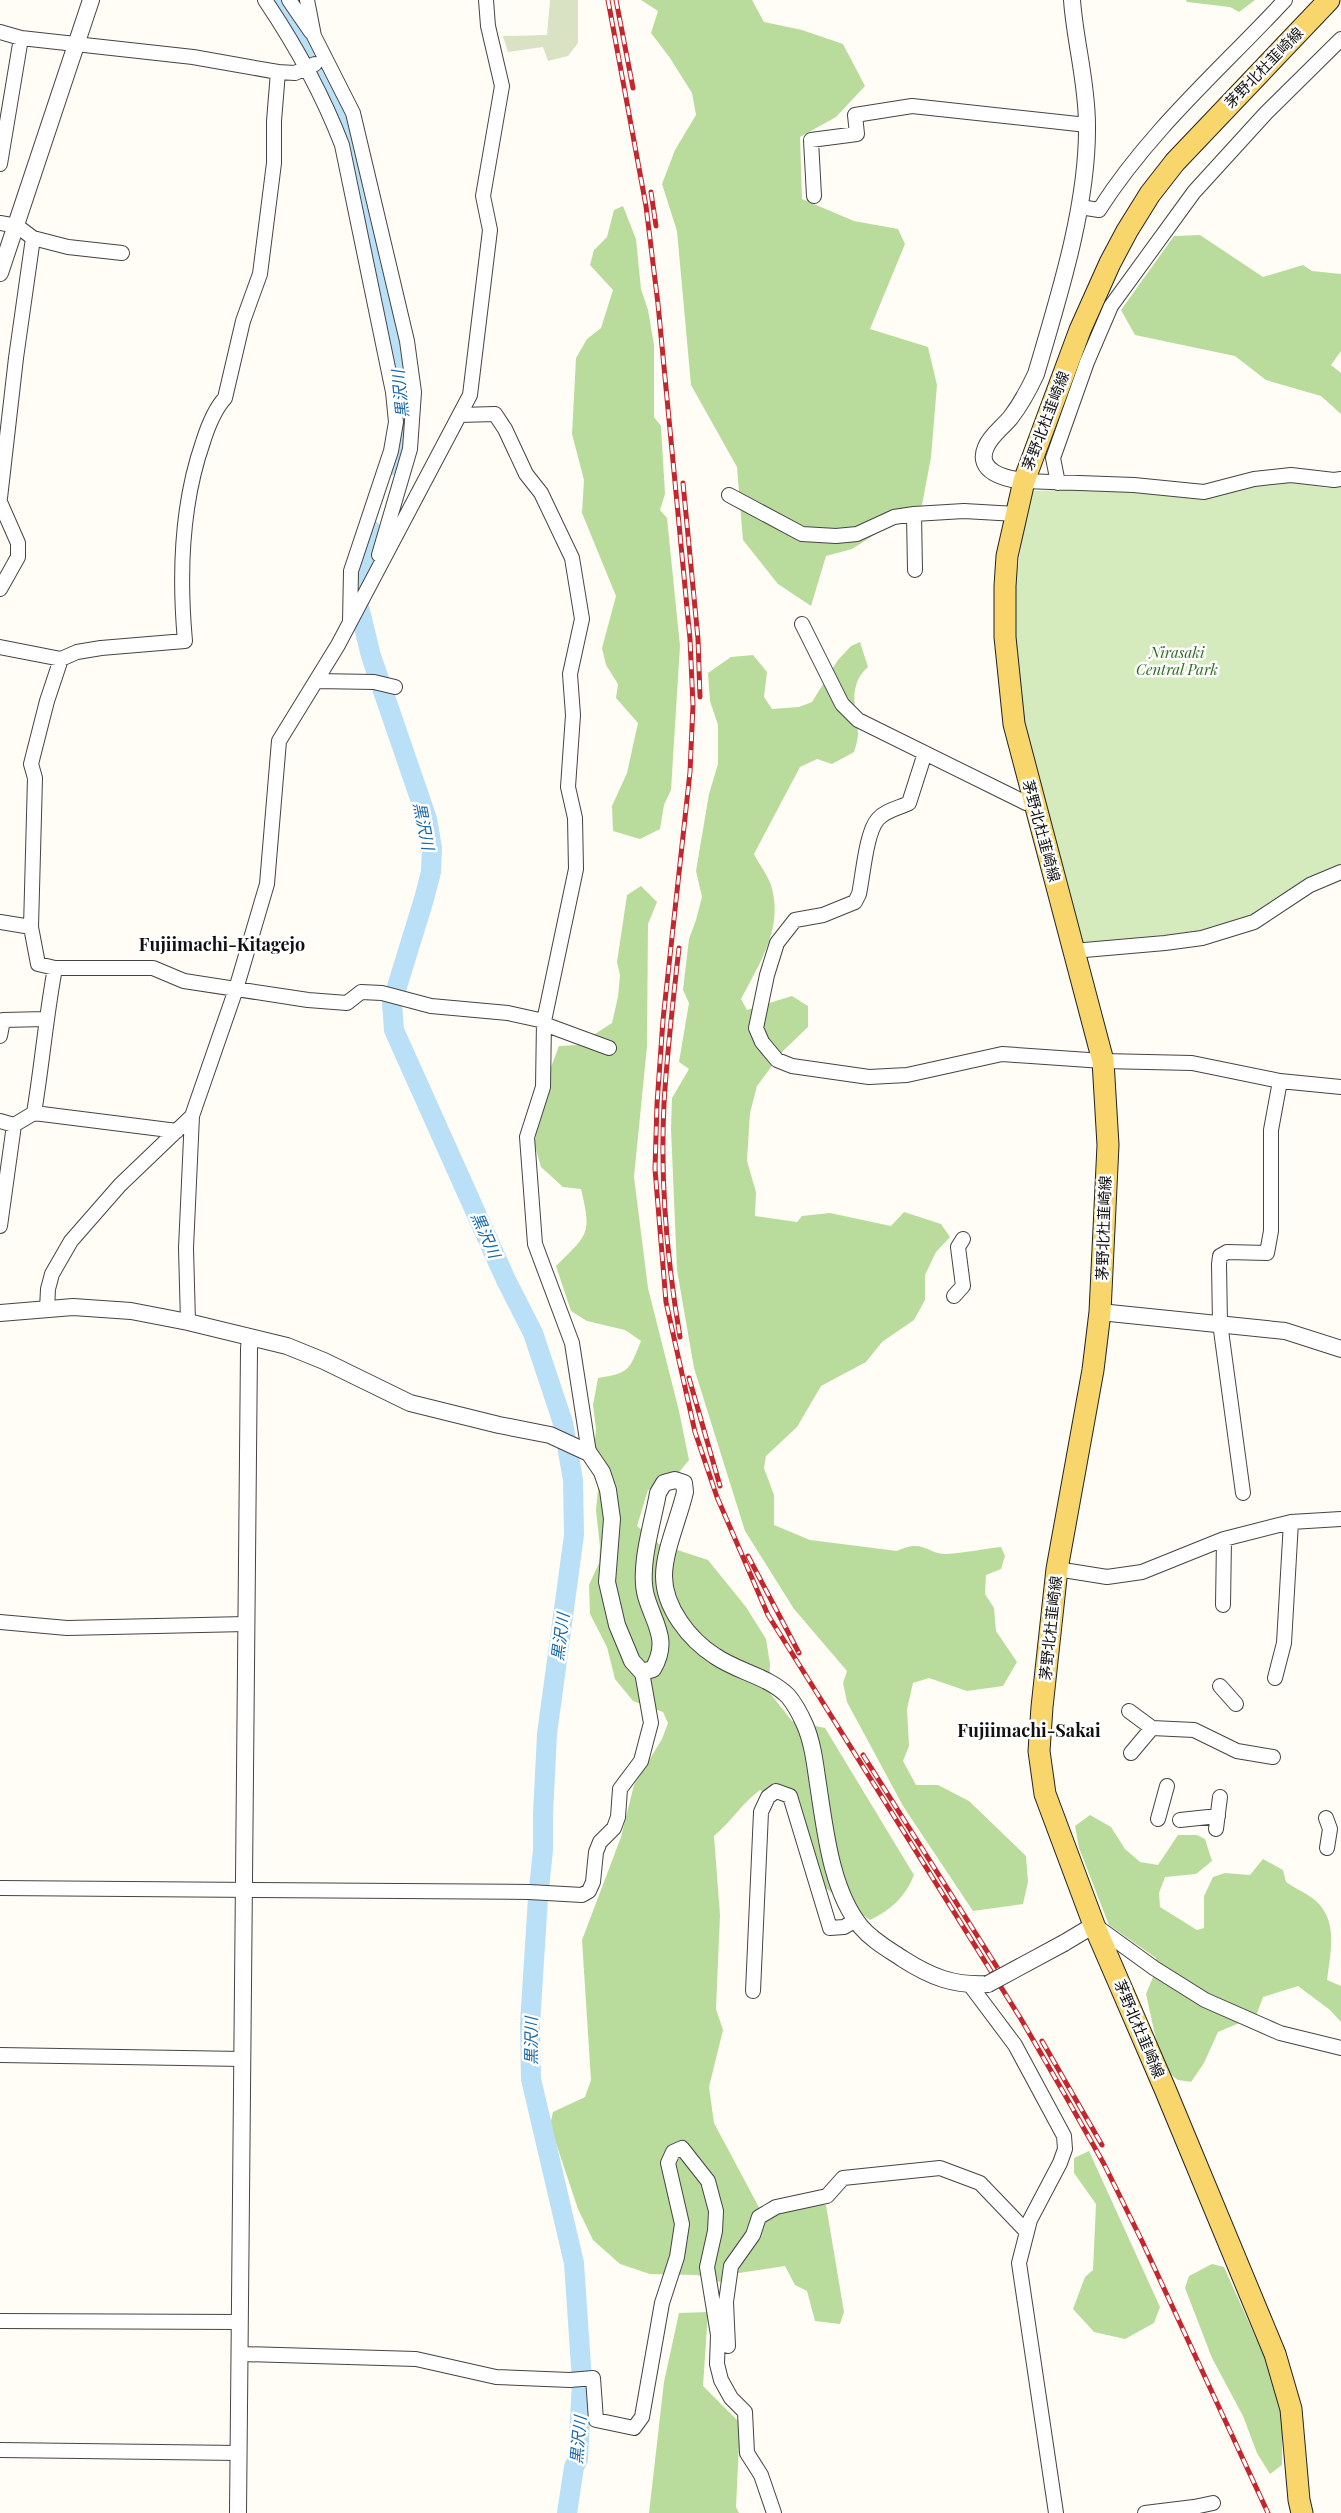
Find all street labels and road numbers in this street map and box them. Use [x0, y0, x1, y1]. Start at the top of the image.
street label: 茅野北杜韮崎線 [1220, 23, 1307, 112]
street label: 茅野北杜韮崎線 [1017, 368, 1073, 473]
street label: 茅野北杜韮崎線 [1019, 777, 1065, 884]
street label: 茅野北杜韮崎線 [1091, 1175, 1115, 1281]
street label: 茅野北杜韮崎線 [1035, 1575, 1065, 1681]
street label: 茅野北杜韮崎線 [1110, 1976, 1170, 2081]

